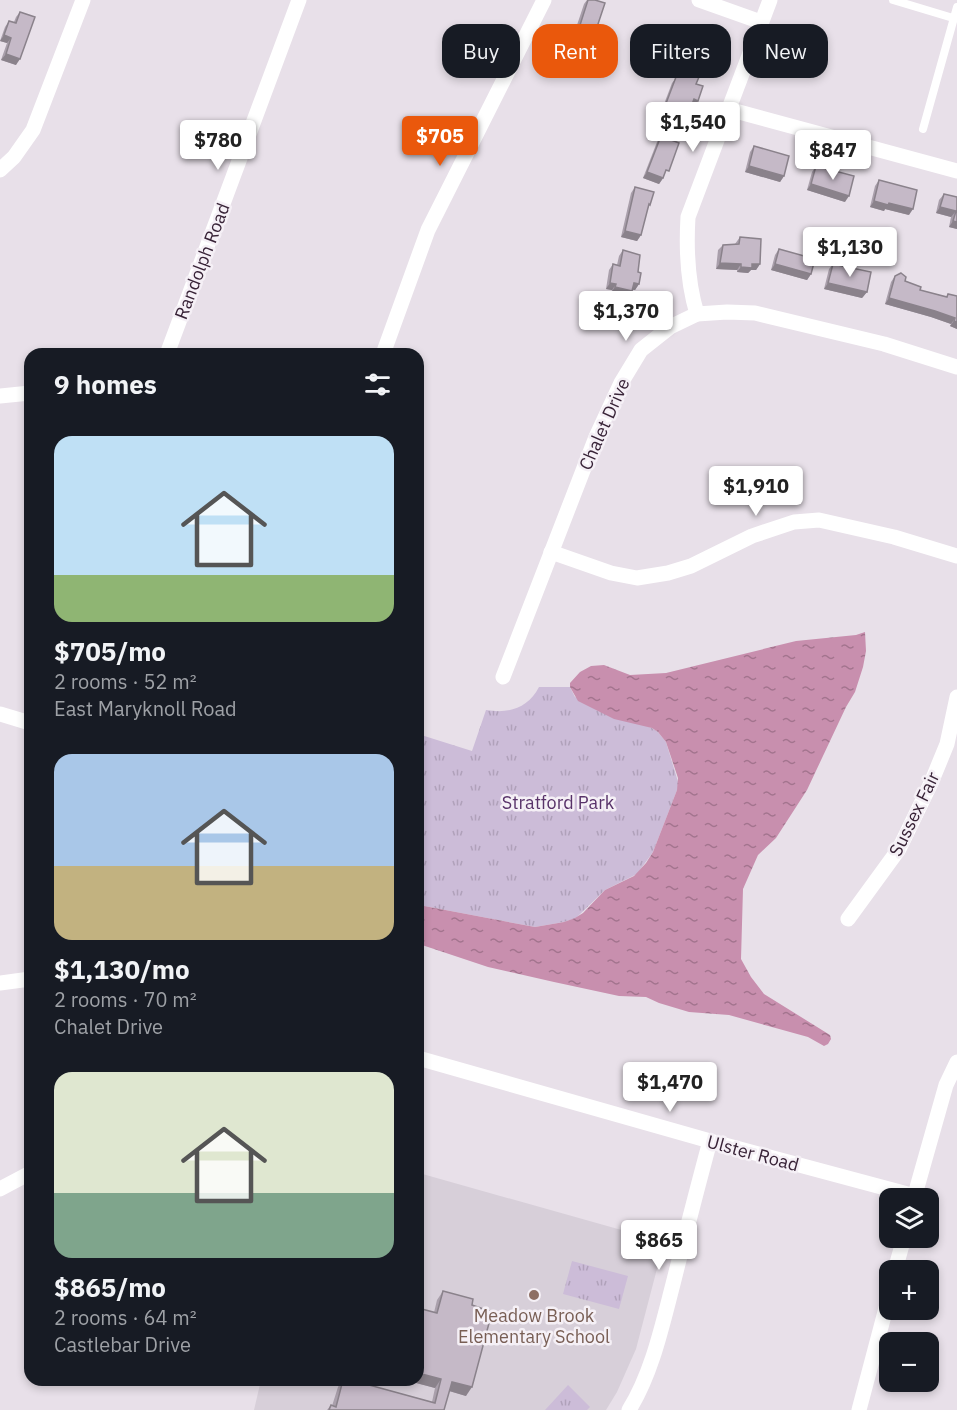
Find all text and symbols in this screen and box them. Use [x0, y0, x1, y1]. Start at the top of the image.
chip: Buy [442, 24, 520, 78]
chip: Rent [532, 24, 618, 78]
chip: Filters [630, 24, 731, 78]
chip: New [743, 24, 828, 78]
pin: $1,540 [644, 102, 742, 153]
text: $1,540 [660, 108, 726, 135]
pin: $705 [404, 116, 476, 167]
pin: $780 [182, 120, 254, 171]
text: $705 [416, 122, 464, 149]
text: $780 [194, 126, 242, 153]
pin: $847 [797, 130, 869, 181]
text: $847 [809, 136, 857, 163]
street label: Randolph Road [169, 200, 235, 322]
pin: $1,130 [801, 227, 899, 278]
text: $1,130 [817, 233, 883, 260]
pin: $1,370 [577, 291, 675, 342]
text: $1,370 [593, 297, 659, 324]
text: 9 homes [54, 367, 157, 401]
icon: filters [361, 368, 394, 401]
street label: Chalet Drive [574, 374, 635, 474]
pin: $1,910 [707, 466, 805, 517]
text: $1,910 [723, 472, 789, 499]
icon: home [170, 475, 278, 583]
text: $705/mo [54, 634, 166, 668]
text: 2 rooms · 52 m² [54, 668, 197, 695]
text: East Maryknoll Road [54, 695, 237, 722]
street label: Sussex Fair [884, 768, 944, 860]
park label: Stratford Park [502, 791, 615, 814]
icon: home [170, 793, 278, 901]
text: $1,130/mo [54, 952, 190, 986]
text: 2 rooms · 70 m² [54, 986, 197, 1013]
text: Chalet Drive [54, 1013, 163, 1040]
pin: $1,470 [621, 1062, 719, 1113]
text: $1,470 [637, 1068, 703, 1095]
icon: home [170, 1111, 278, 1219]
street label: Ulster Road [705, 1130, 801, 1176]
map controls [879, 1188, 939, 1392]
button: layers [879, 1188, 939, 1248]
pin: $865 [623, 1220, 695, 1271]
text: $865 [635, 1226, 683, 1253]
button: + [879, 1260, 939, 1320]
text: $865/mo [54, 1270, 166, 1304]
marker: Meadow Brook Elementary School [527, 1288, 541, 1302]
text: 2 rooms · 64 m² [54, 1304, 197, 1331]
place label: Meadow Brook Elementary School [458, 1304, 610, 1348]
text: Castlebar Drive [54, 1331, 191, 1358]
button: − [879, 1332, 939, 1392]

